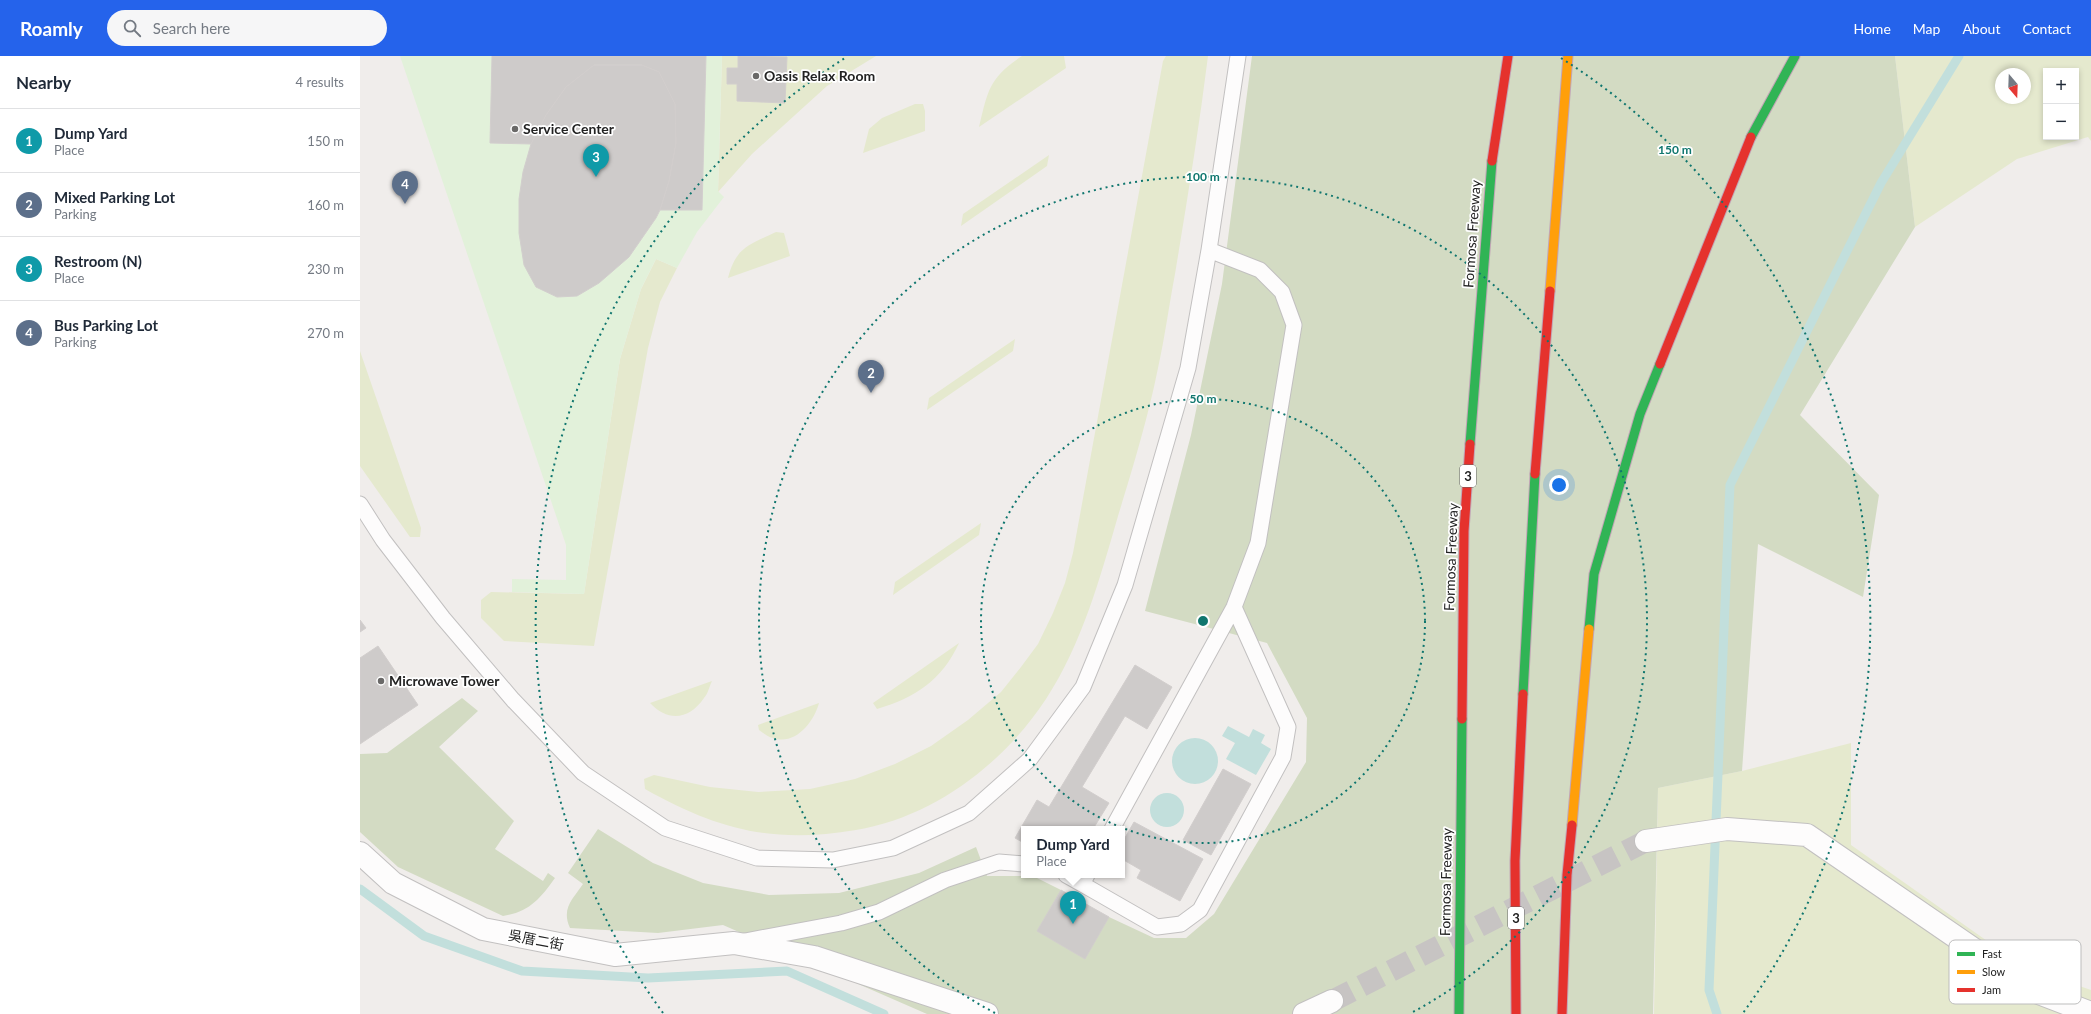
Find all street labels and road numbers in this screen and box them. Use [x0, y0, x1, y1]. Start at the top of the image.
street label: Formosa Freeway [1459, 179, 1484, 289]
road number: 3 [1460, 465, 1476, 487]
street label: Formosa Freeway [1440, 502, 1461, 611]
street label: Formosa Freeway [1436, 827, 1455, 936]
road number: 3 [1508, 907, 1524, 929]
street label: 吳厝二街 [507, 926, 565, 953]

